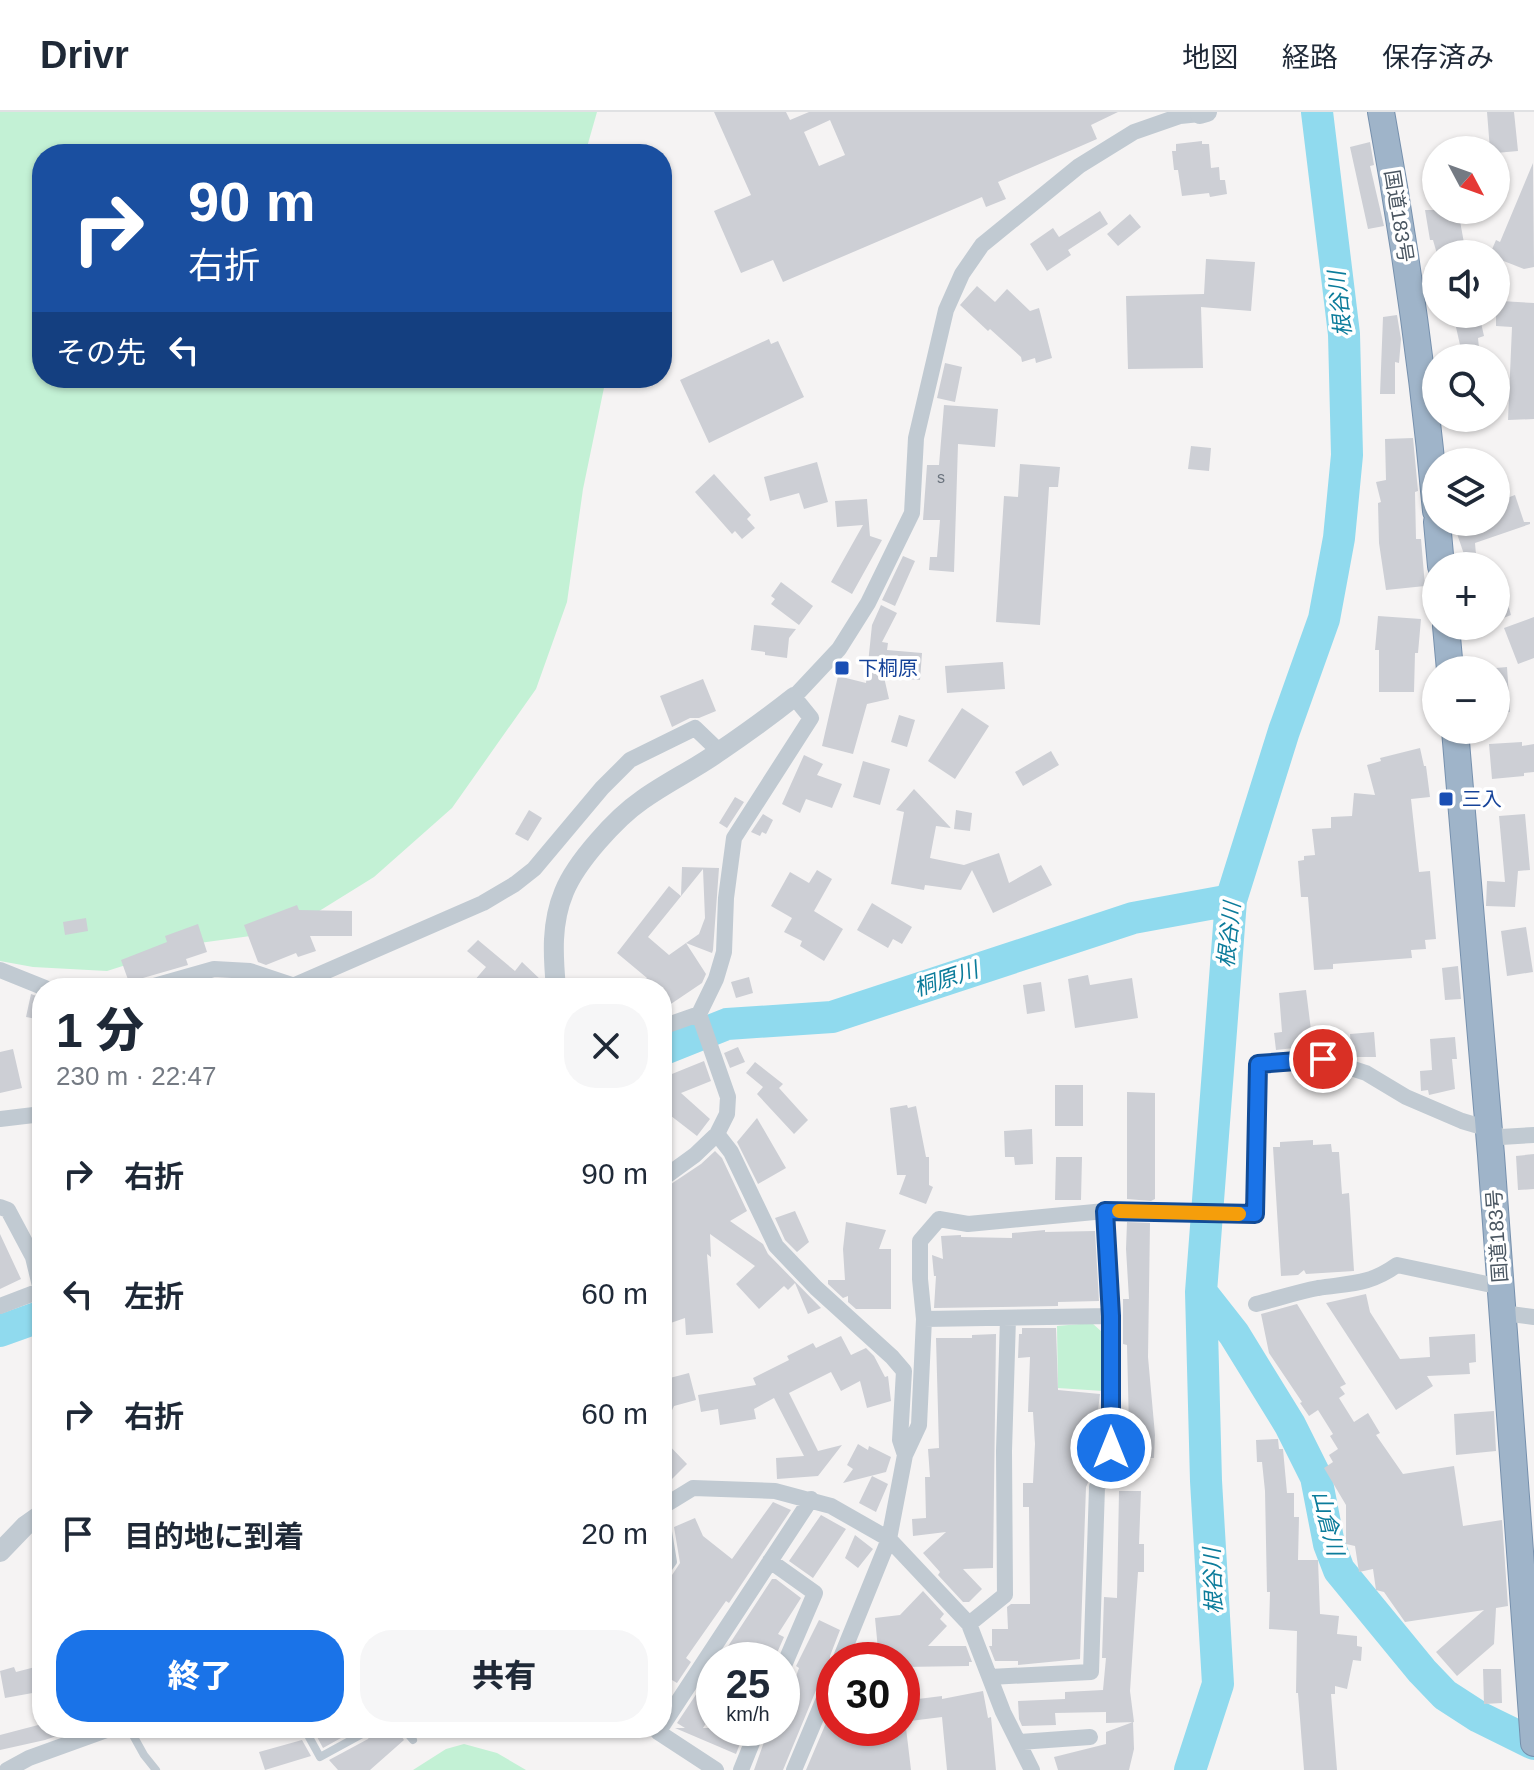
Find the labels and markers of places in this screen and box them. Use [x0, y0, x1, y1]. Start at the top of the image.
place label: 下桐原 [858, 657, 918, 679]
marker: 下桐原 [833, 659, 851, 677]
place label: 三入 [1462, 788, 1502, 810]
marker: 三入 [1437, 790, 1455, 808]
pin [1289, 1025, 1357, 1093]

